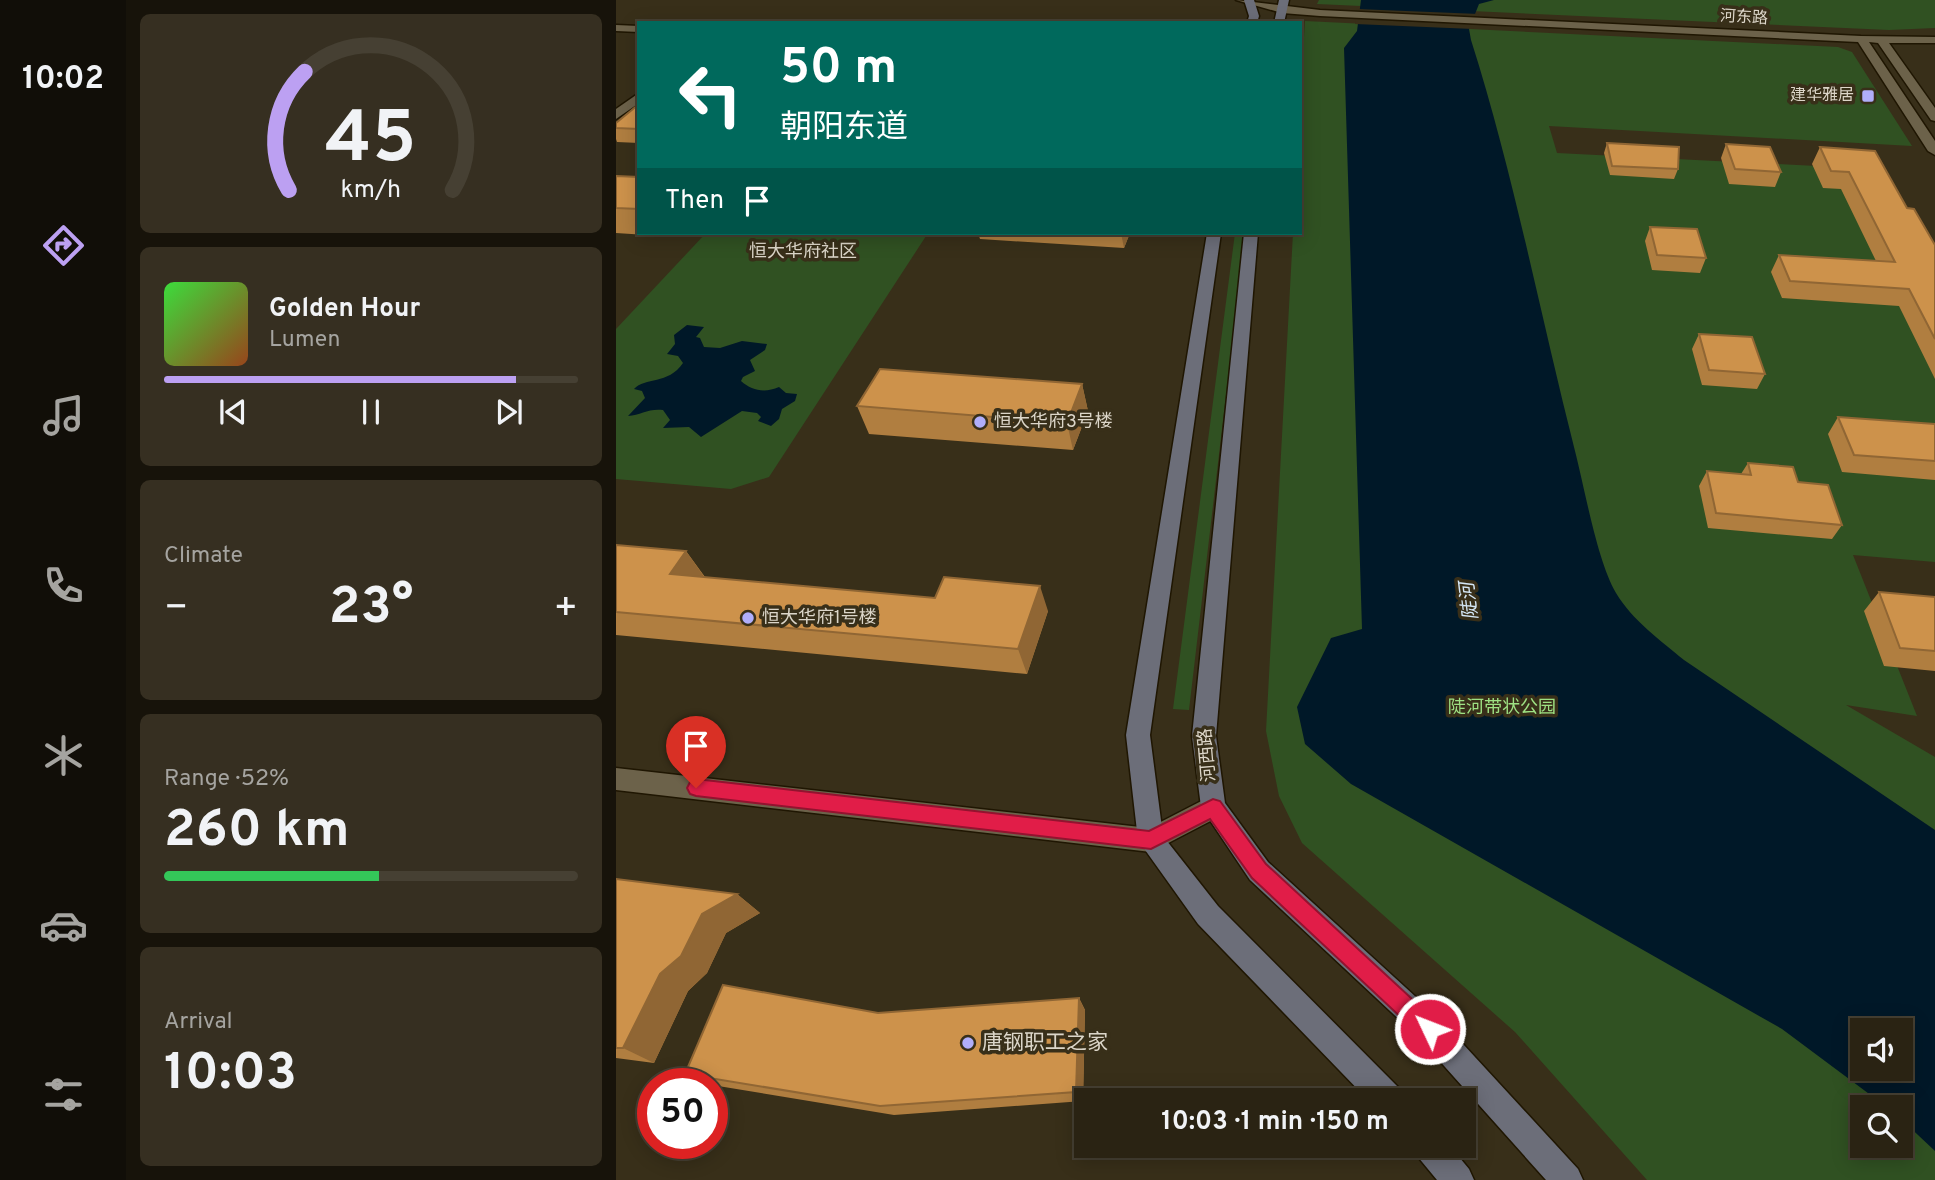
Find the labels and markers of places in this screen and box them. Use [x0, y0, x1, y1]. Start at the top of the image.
place label: 建华雅居 [1790, 86, 1854, 106]
marker: 建华雅居 [1860, 88, 1876, 104]
place label: 恒大华府3号楼 [994, 411, 1113, 434]
marker: 恒大华府3号楼 [972, 414, 988, 430]
place label: 恒大华府1号楼 [762, 607, 877, 630]
marker: 恒大华府1号楼 [740, 610, 756, 626]
pin [666, 716, 726, 788]
place label: 唐钢职工之家 [982, 1030, 1108, 1057]
marker: 唐钢职工之家 [960, 1035, 976, 1051]

